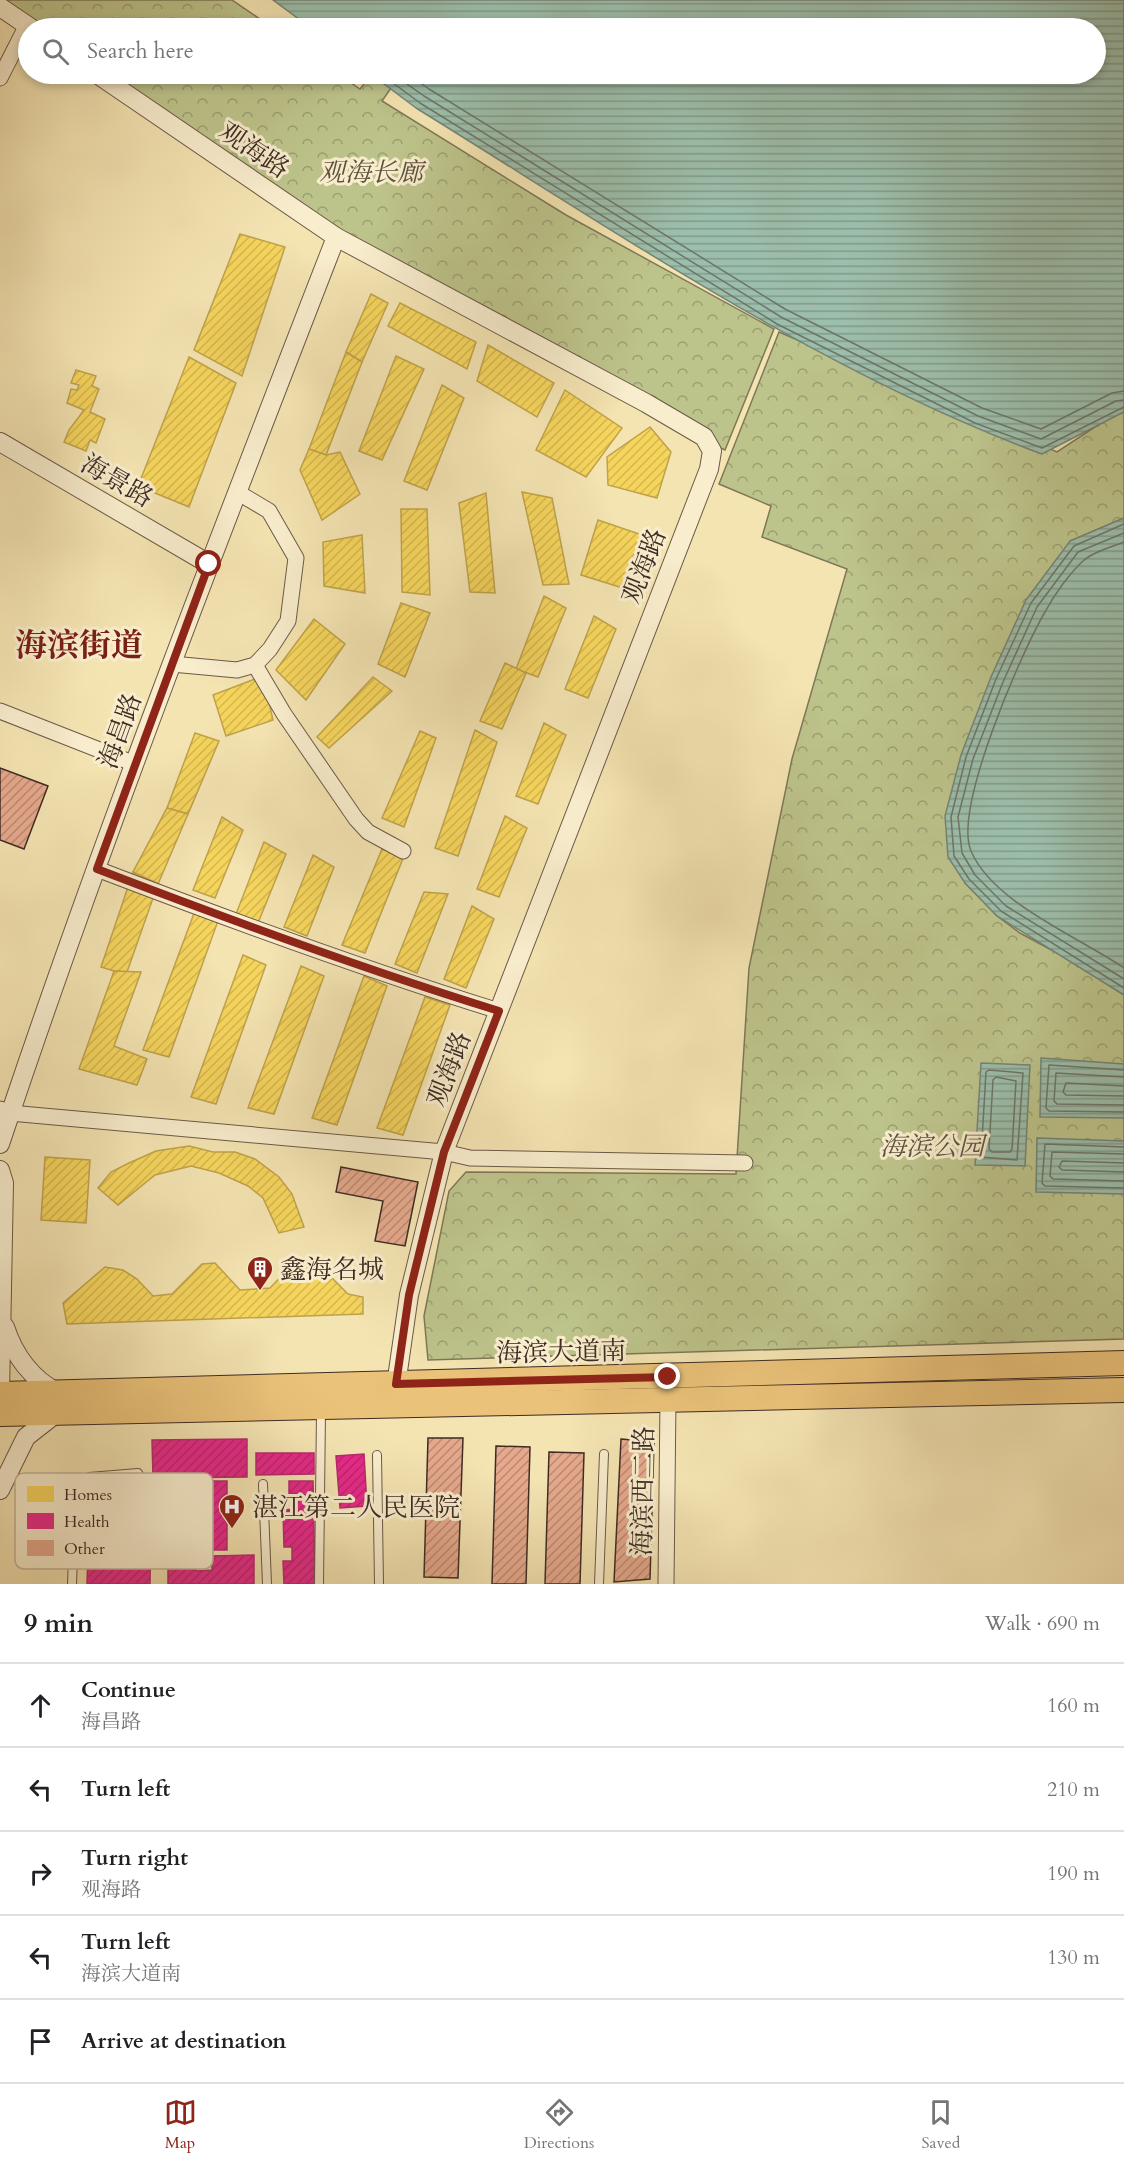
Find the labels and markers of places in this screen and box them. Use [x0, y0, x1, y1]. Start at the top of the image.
place label: 鑫海名城 [280, 1252, 384, 1287]
building icon: 鑫海名城 [245, 1254, 275, 1292]
place label: 湛江第二人民医院 [252, 1490, 460, 1525]
hospital icon: 湛江第二人民医院 [217, 1492, 247, 1530]

